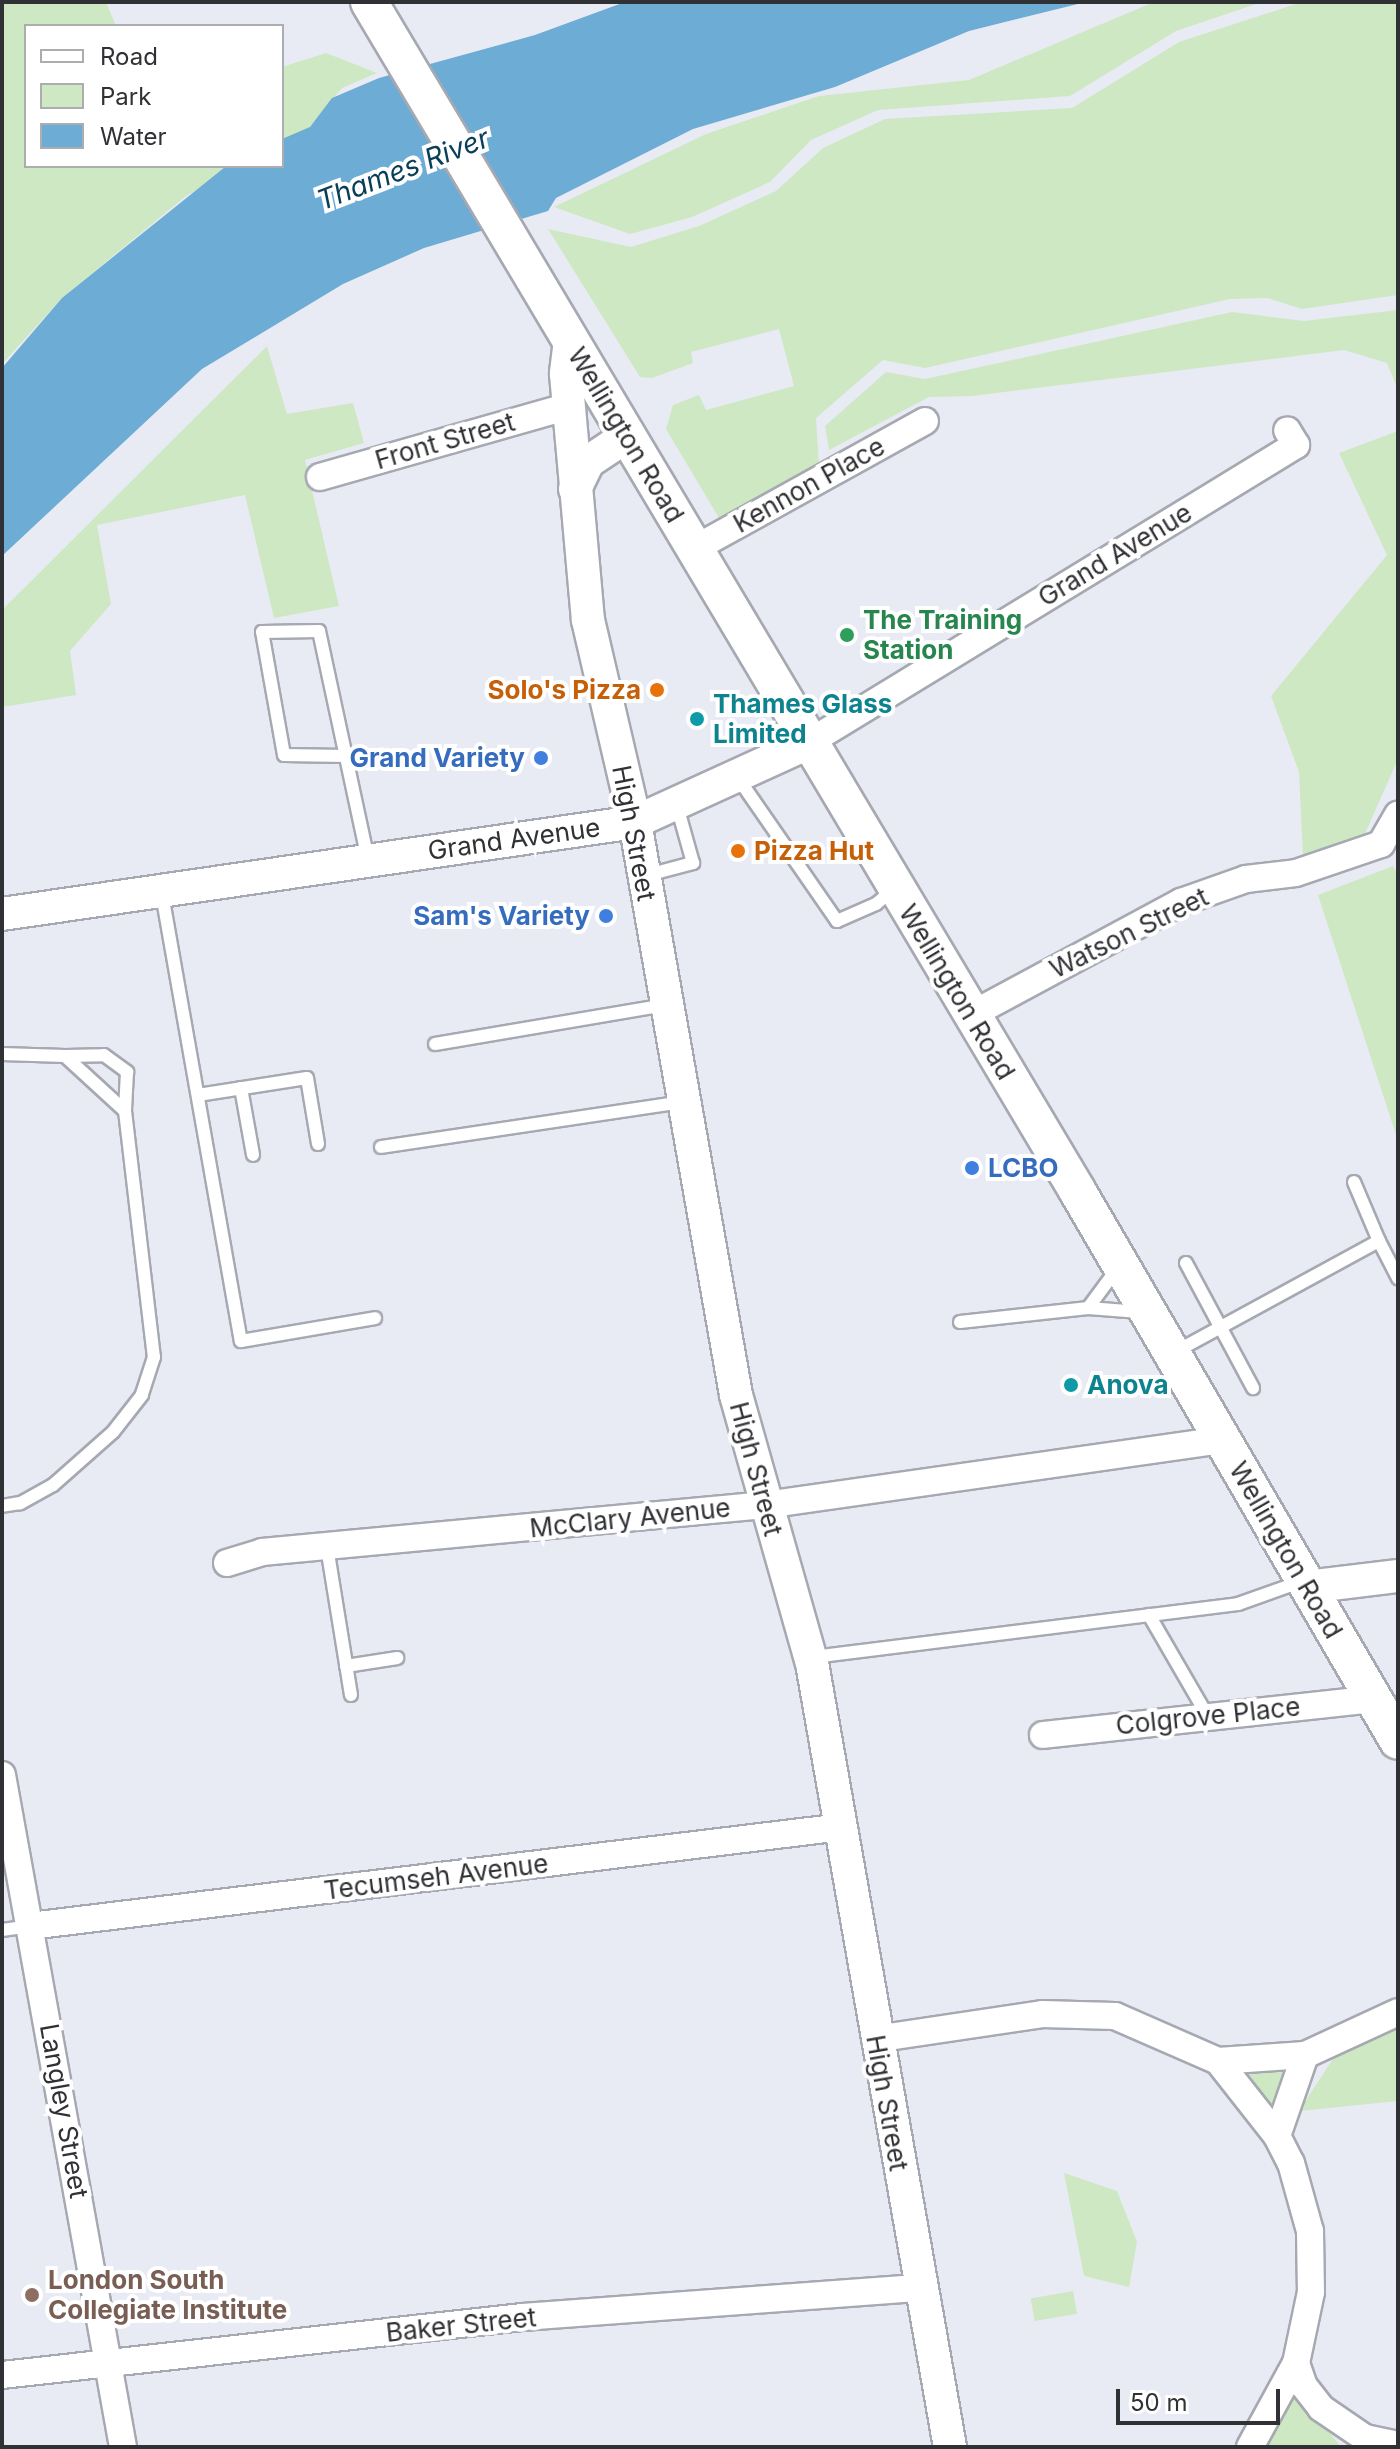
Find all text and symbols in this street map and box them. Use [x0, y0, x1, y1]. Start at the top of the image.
legend [24, 24, 284, 168]
text: Road [100, 42, 158, 71]
text: Park [100, 82, 151, 111]
water label: Thames River [312, 121, 494, 217]
text: Water [100, 122, 167, 151]
street label: Wellington Road [561, 342, 691, 528]
street label: Front Street [371, 406, 519, 476]
street label: Kennon Place [728, 431, 890, 539]
street label: Grand Avenue [1033, 497, 1197, 613]
place label: The Training Station [863, 604, 1022, 666]
marker: The Training Station [838, 626, 856, 644]
place label: Solo's Pizza [487, 674, 641, 706]
marker: Solo's Pizza [648, 681, 666, 699]
place label: Thames Glass Limited [713, 688, 892, 750]
marker: Thames Glass Limited [688, 710, 706, 728]
place label: Grand Variety [349, 742, 525, 774]
marker: Grand Variety [532, 749, 550, 767]
street label: High Street [606, 762, 662, 904]
street label: Grand Avenue [426, 811, 602, 867]
place label: Pizza Hut [754, 835, 874, 867]
marker: Pizza Hut [729, 842, 747, 860]
street label: Watson Street [1045, 881, 1213, 985]
street label: Wellington Road [892, 899, 1022, 1085]
place label: Sam's Variety [413, 900, 590, 932]
marker: Sam's Variety [597, 907, 615, 925]
place label: LCBO [988, 1152, 1058, 1184]
marker: LCBO [963, 1159, 981, 1177]
place label: Anova [1087, 1369, 1169, 1401]
marker: Anova [1062, 1376, 1080, 1394]
street label: High Street [723, 1398, 789, 1540]
street label: Wellington Road [1223, 1456, 1349, 1644]
street label: McClary Avenue [528, 1492, 732, 1544]
street label: Colgrove Place [1114, 1691, 1302, 1741]
street label: Tecumseh Avenue [322, 1848, 550, 1906]
street label: Langley Street [33, 2021, 95, 2201]
street label: High Street [860, 2033, 914, 2173]
place label: London South Collegiate Institute [48, 2264, 287, 2326]
marker: London South Collegiate Institute [23, 2286, 41, 2304]
street label: Baker Street [384, 2302, 538, 2348]
scale bar [1120, 2373, 1284, 2423]
text: 50 m [1130, 2388, 1188, 2417]

